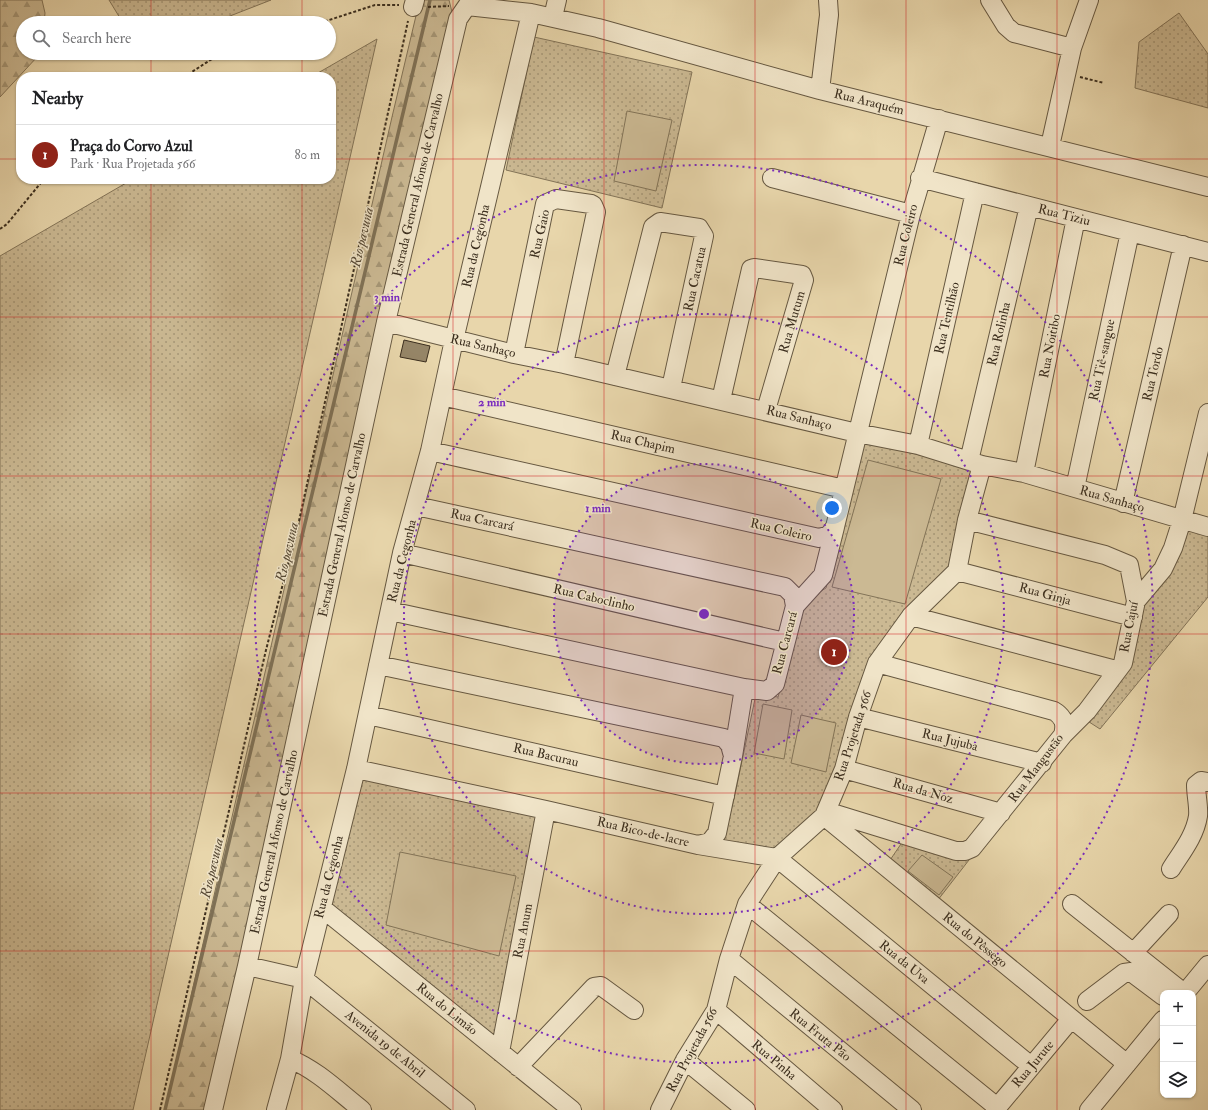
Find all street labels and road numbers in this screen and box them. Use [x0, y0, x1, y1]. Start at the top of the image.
street label: Rua Araquém [832, 86, 906, 118]
street label: Estrada General Afonso de Carvalho [389, 92, 447, 278]
street label: Rua Tiziu [1036, 201, 1092, 229]
street label: Rua da Cegonha [459, 202, 493, 289]
street label: Rua Coleiro [891, 203, 921, 267]
street label: Rua Gaio [527, 208, 553, 260]
street label: Rua Cacatua [680, 245, 710, 313]
street label: Rua Tentilhão [931, 280, 963, 356]
street label: Rua Mutum [775, 289, 809, 355]
street label: Rua Rolinha [984, 300, 1014, 367]
street label: Rua Noitibo [1036, 312, 1064, 380]
street label: Rua Tiê-sangue [1086, 317, 1119, 402]
street label: Rua Sanhaço [449, 331, 517, 361]
street label: Rua Tordo [1139, 345, 1167, 403]
street label: Rua Sanhaço [765, 402, 833, 434]
street label: Rua Chapim [609, 427, 677, 458]
street label: Estrada General Afonso de Carvalho [315, 431, 369, 619]
street label: Rua Sanhaço [1078, 482, 1146, 516]
street label: Rua Carcará [449, 505, 516, 535]
street label: Rua Coleiro [749, 515, 813, 545]
street label: Rua da Cegonha [384, 517, 420, 604]
street label: Rua Ginja [1017, 579, 1073, 609]
street label: Rua Caboclinho [552, 581, 636, 615]
street label: Rua Cajuí [1116, 598, 1142, 654]
street label: Rua Carcará [769, 609, 801, 676]
street label: Rua Projetada 566 [831, 688, 876, 783]
street label: Rua Jujuba [920, 725, 980, 755]
street label: Rua Mangustão [1005, 730, 1067, 806]
street label: Rua Bacurau [512, 740, 581, 770]
street label: Estrada General Afonso de Carvalho [247, 748, 301, 936]
street label: Rua da Noz [891, 775, 956, 807]
street label: Rua Bico-de-lacre [595, 814, 691, 851]
street label: Rua da Cegonha [311, 833, 347, 920]
street label: Rua Anum [510, 902, 536, 960]
street label: Rua do Pêssego [939, 909, 1011, 971]
street label: Rua da Uva [876, 937, 933, 988]
street label: Rua do Limão [413, 980, 481, 1038]
street label: Rua Projetada 566 [663, 1004, 722, 1095]
street label: Rua Fruta Pão [786, 1005, 854, 1065]
street label: Avenida 19 de Abril [341, 1006, 429, 1082]
street label: Rua Pinha [748, 1037, 800, 1084]
street label: Rua Jurute [1009, 1037, 1058, 1091]

